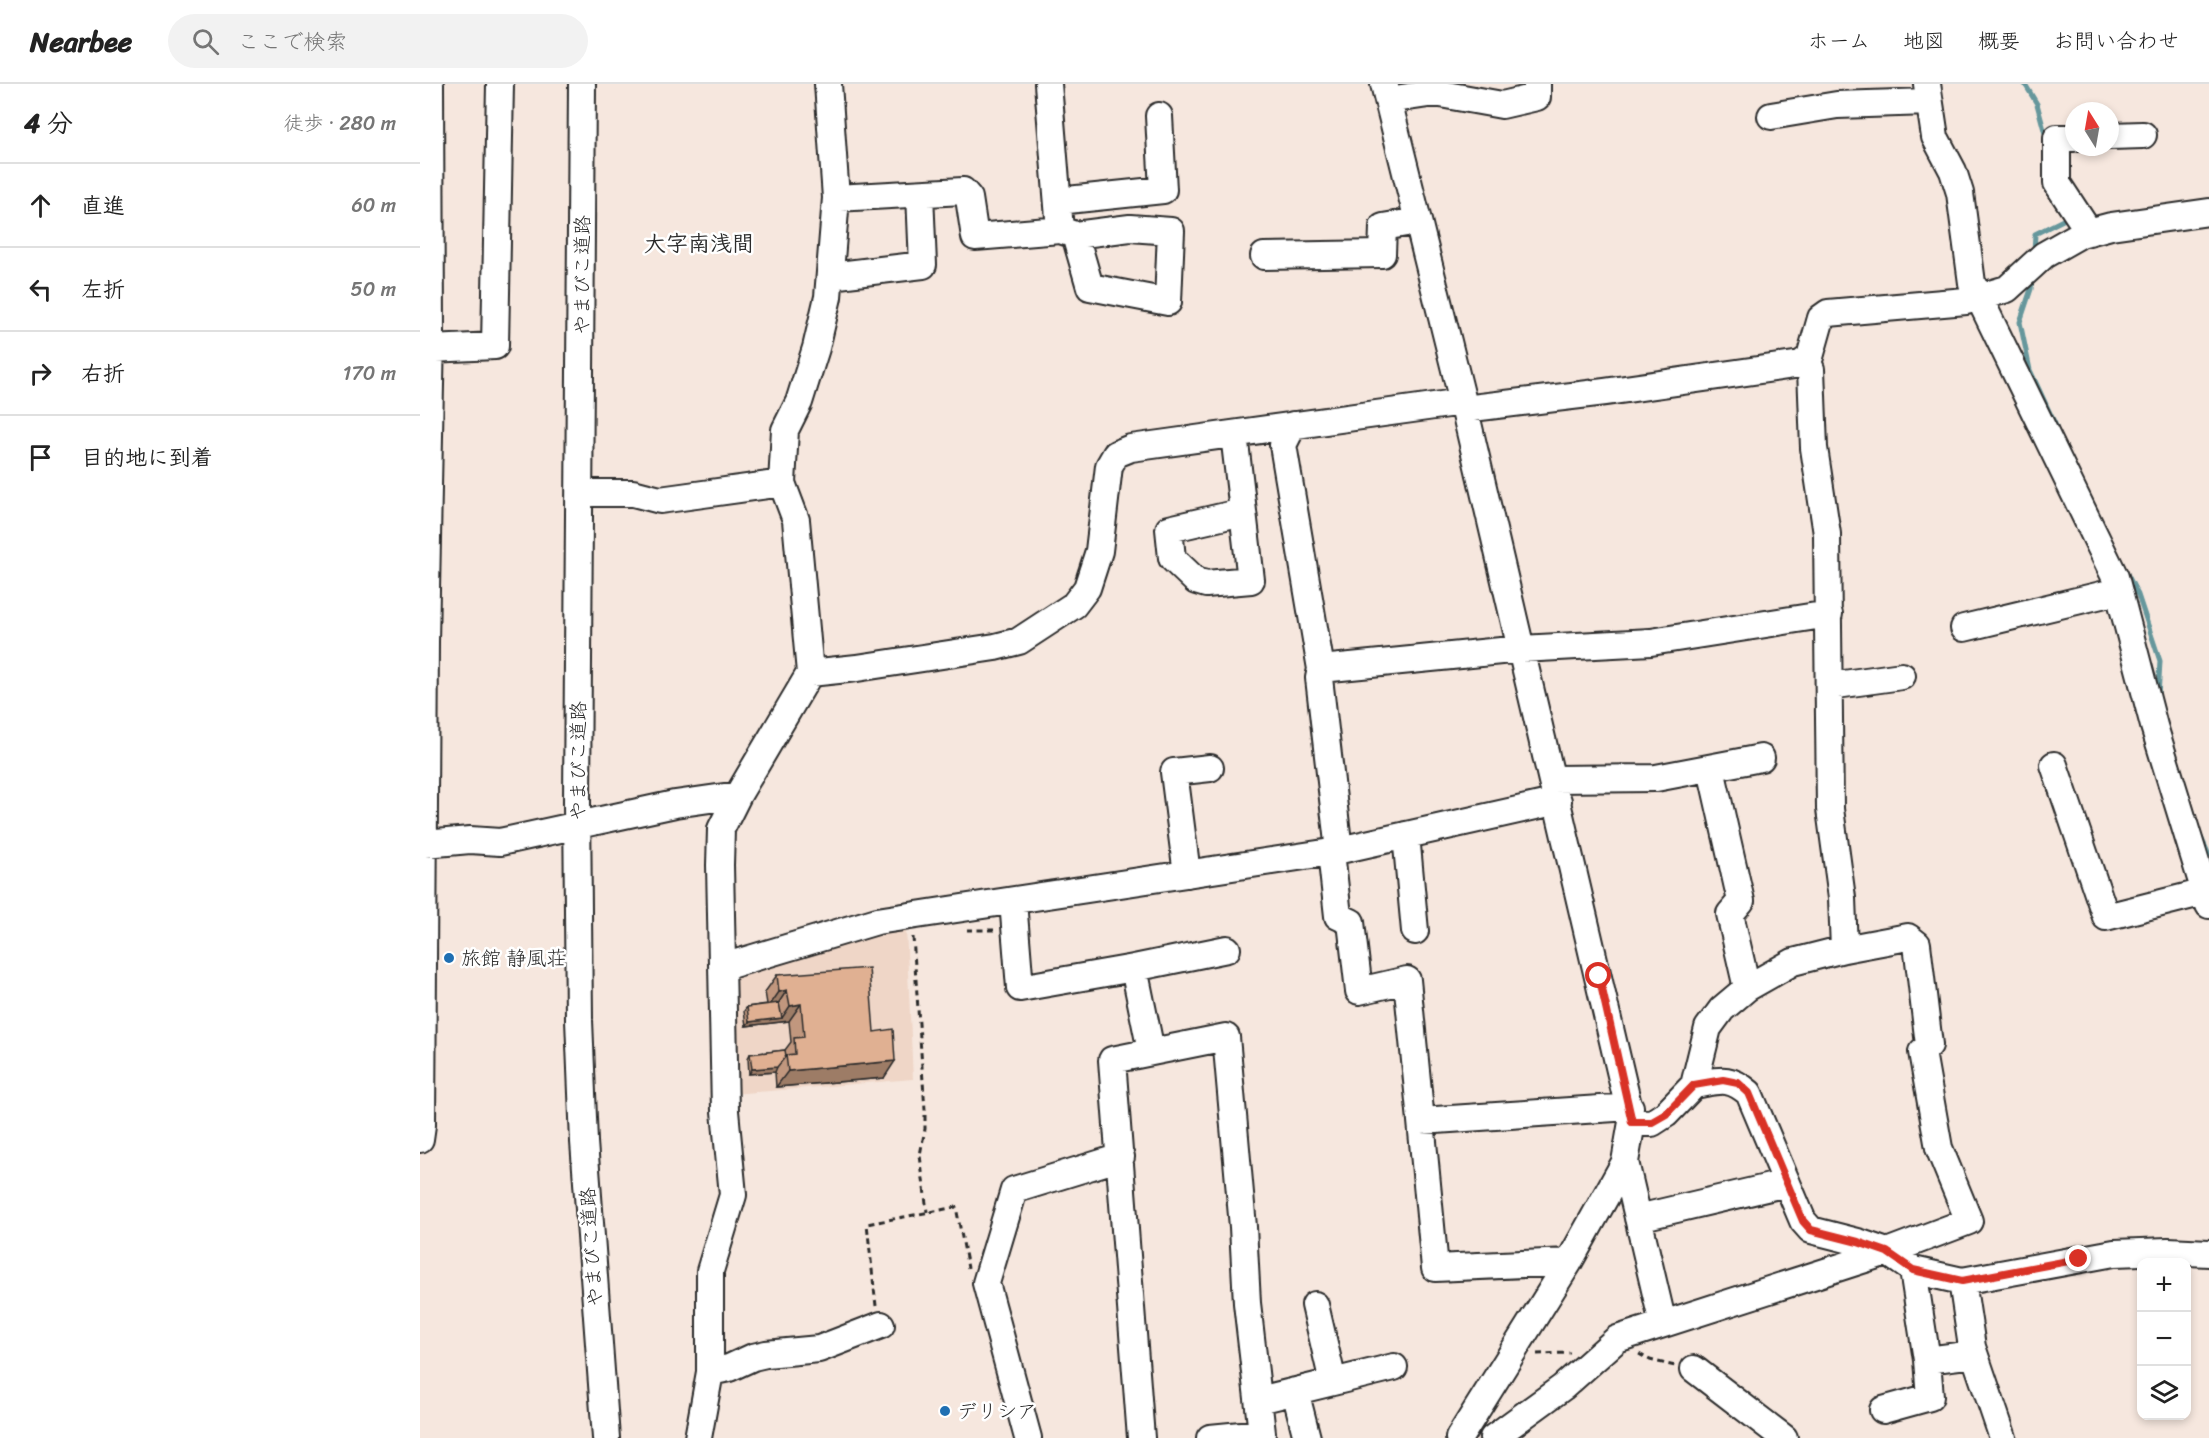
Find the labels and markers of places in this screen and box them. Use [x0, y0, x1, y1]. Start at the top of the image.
place label: 旅館 静風荘 [461, 941, 566, 976]
marker: 旅館 静風荘 [442, 951, 456, 965]
place label: デリシア [957, 1394, 1037, 1429]
marker: デリシア [938, 1404, 952, 1418]

